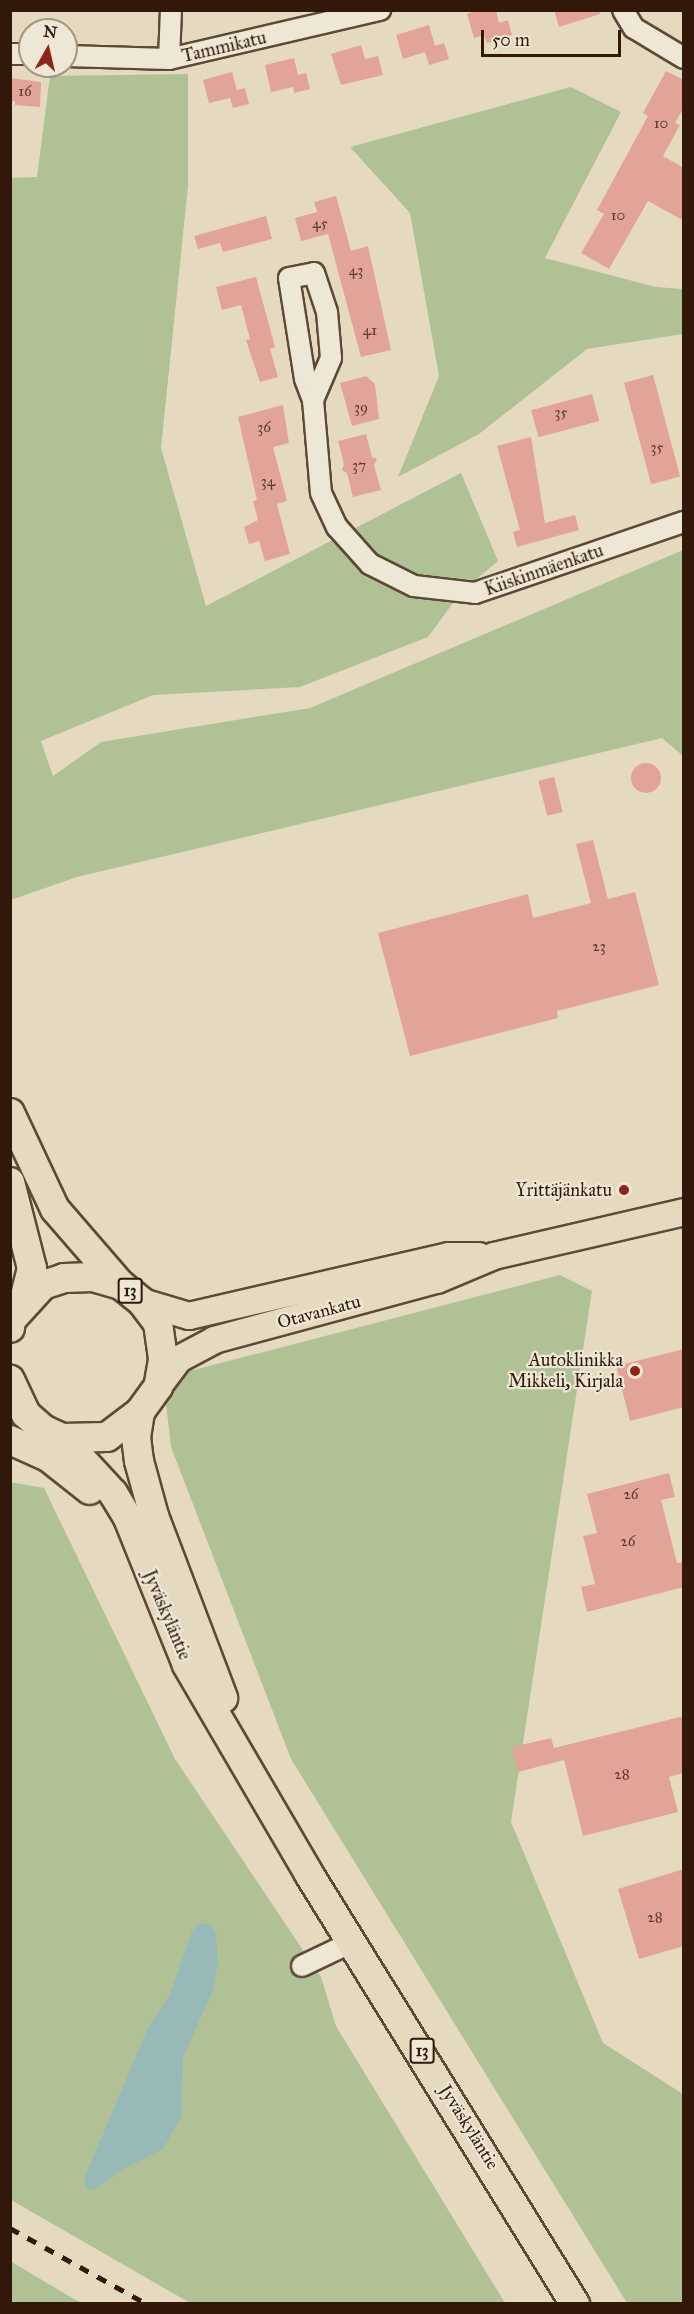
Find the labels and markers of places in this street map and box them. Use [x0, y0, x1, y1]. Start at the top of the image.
place label: Yrittäjänkatu [516, 1179, 612, 1201]
marker: Yrittäjänkatu [617, 1183, 631, 1197]
place label: Autoklinikka Mikkeli, Kirjala [508, 1350, 623, 1392]
marker: Autoklinikka Mikkeli, Kirjala [628, 1364, 642, 1378]

